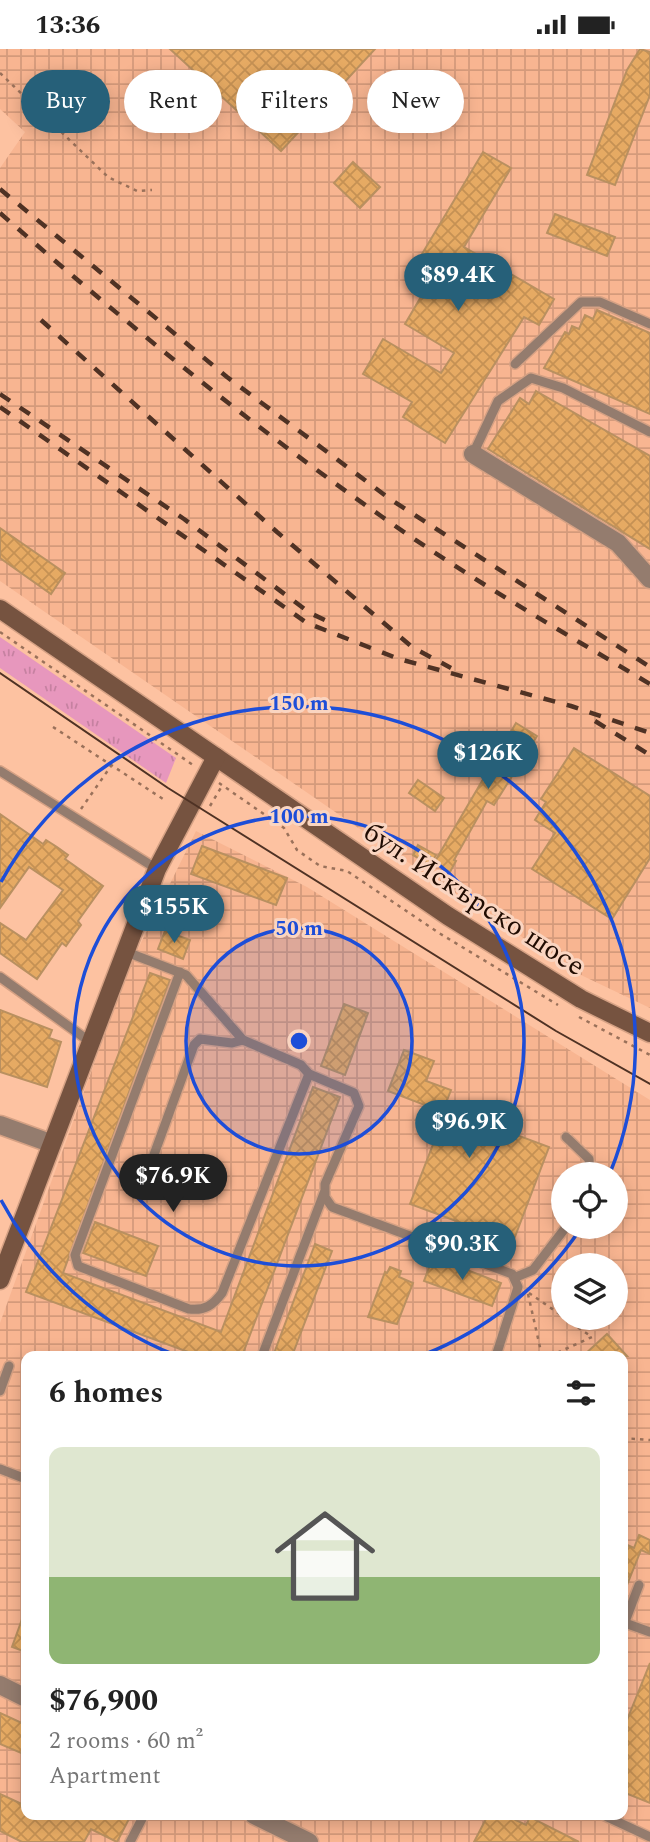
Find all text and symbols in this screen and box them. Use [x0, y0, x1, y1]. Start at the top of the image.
text: 13:36 [35, 5, 100, 45]
chip: Buy [21, 70, 110, 133]
chip: Rent [124, 70, 222, 133]
chip: Filters [236, 70, 353, 133]
chip: New [367, 70, 464, 133]
pin: $89.4K [401, 253, 515, 313]
text: $89.4K [420, 258, 496, 293]
text: 150 m [269, 688, 329, 720]
pin: $126K [439, 731, 537, 791]
text: $126K [453, 736, 523, 771]
text: 100 m [269, 801, 329, 833]
street label: бул. Искърско шосе [355, 811, 594, 987]
pin: $155K [125, 885, 223, 945]
text: $155K [139, 890, 209, 925]
text: 50 m [275, 913, 323, 945]
centre of rings [287, 1029, 311, 1053]
pin: $96.9K [412, 1101, 526, 1160]
text: $96.9K [431, 1105, 507, 1140]
pin: $76.9K [116, 1155, 230, 1214]
text: $76.9K [135, 1159, 211, 1194]
map controls [551, 1162, 628, 1330]
button: locate [551, 1162, 628, 1239]
pin: $90.3K [405, 1223, 519, 1282]
text: $90.3K [424, 1227, 500, 1262]
button: layers [551, 1253, 628, 1330]
text: 6 homes [49, 1370, 163, 1416]
icon: filters [562, 1374, 600, 1412]
icon: home [262, 1493, 388, 1619]
text: $76,900 [49, 1678, 158, 1724]
text: 2 rooms · 60 m² [49, 1724, 203, 1759]
text: Apartment [49, 1759, 161, 1794]

